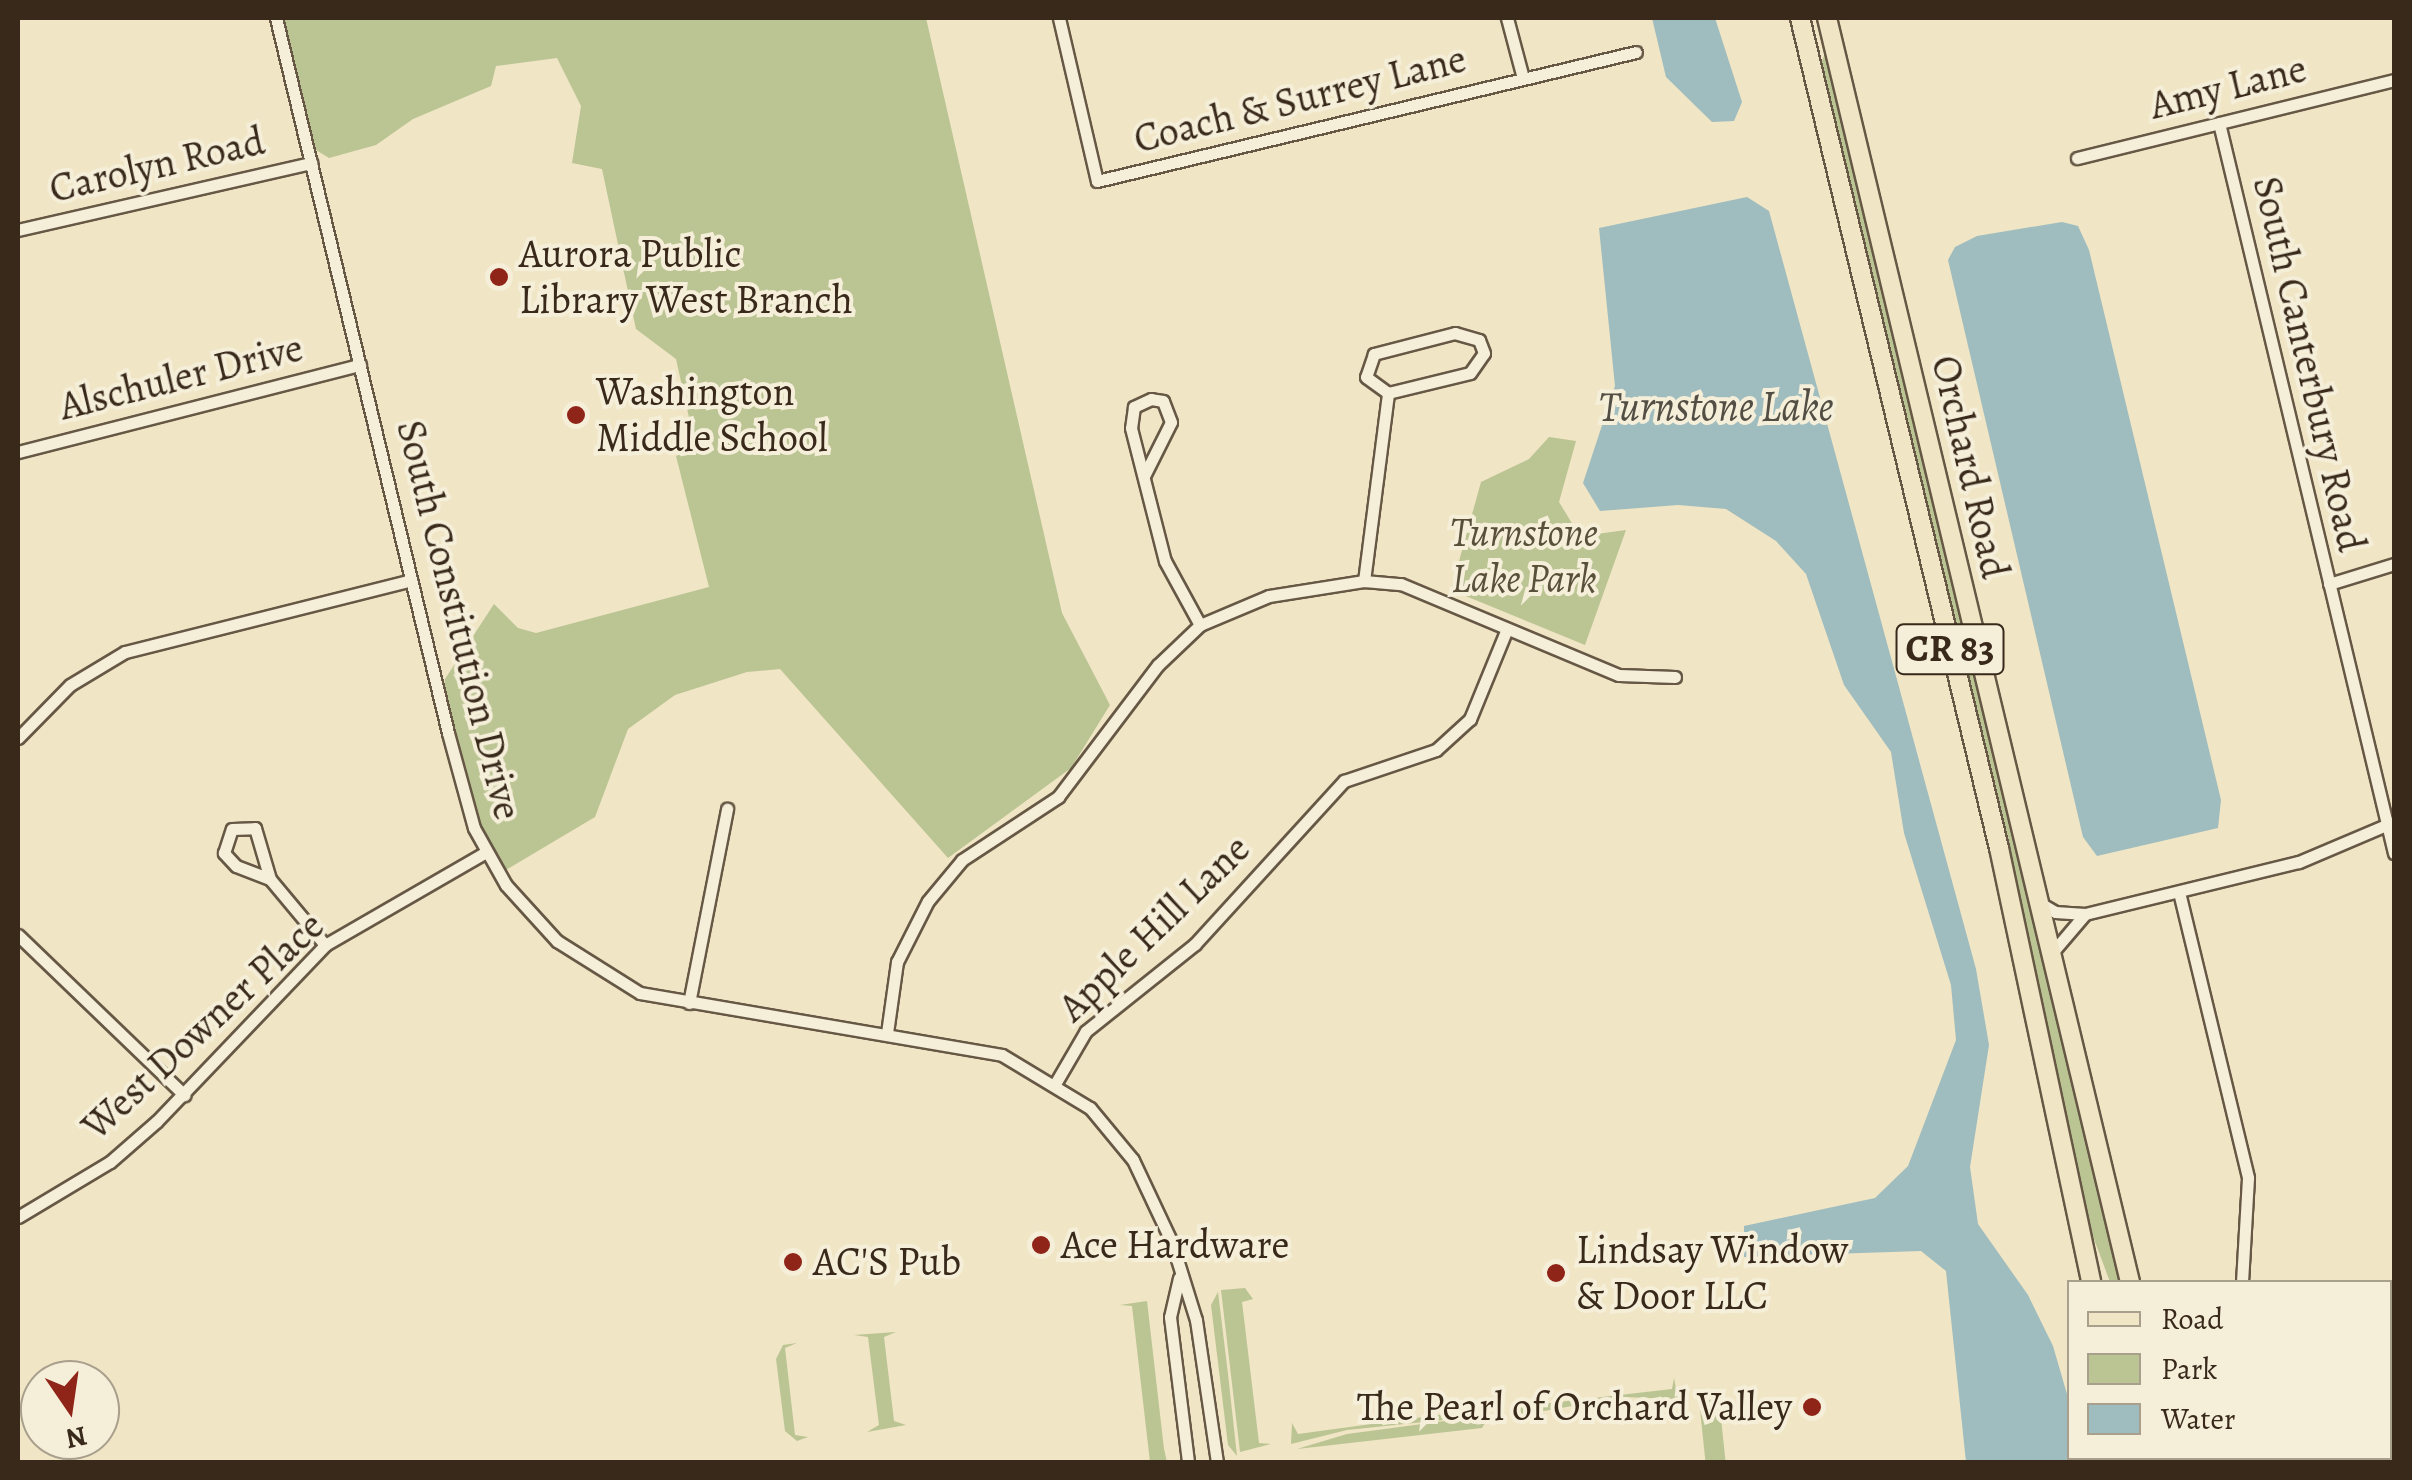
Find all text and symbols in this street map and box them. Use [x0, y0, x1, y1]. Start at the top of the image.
street label: Coach & Surrey Lane [1129, 35, 1471, 163]
street label: Amy Lane [2145, 44, 2311, 130]
street label: Carolyn Road [45, 117, 269, 213]
street label: South Canterbury Road [2242, 172, 2376, 556]
place label: Aurora Public Library West Branch [519, 230, 853, 324]
marker: Aurora Public Library West Branch [488, 266, 510, 288]
street label: Alschuler Drive [54, 324, 308, 430]
street label: Orchard Road [1921, 351, 2019, 583]
place label: Washington Middle School [596, 368, 828, 462]
water label: Turnstone Lake [1598, 381, 1834, 431]
marker: Washington Middle School [565, 404, 587, 426]
street label: South Constitution Drive [386, 415, 532, 825]
park label: Turnstone Lake Park [1450, 509, 1598, 603]
road number: CR 83 [1895, 616, 2005, 682]
street label: Apple Hill Lane [1048, 825, 1260, 1031]
street label: West Downer Place [72, 902, 334, 1150]
place label: Ace Hardware [1061, 1221, 1289, 1269]
place label: Lindsay Window & Door LLC [1576, 1226, 1849, 1320]
marker: Ace Hardware [1030, 1234, 1052, 1256]
place label: AC'S Pub [813, 1238, 961, 1286]
marker: AC'S Pub [782, 1251, 804, 1273]
marker: Lindsay Window & Door LLC [1545, 1262, 1567, 1284]
legend [2067, 1280, 2392, 1460]
text: Road [2161, 1299, 2223, 1339]
text: Park [2161, 1349, 2217, 1389]
north arrow [20, 1360, 120, 1460]
place label: The Pearl of Orchard Valley [1357, 1383, 1792, 1431]
marker: The Pearl of Orchard Valley [1801, 1396, 1823, 1418]
text: Water [2161, 1399, 2235, 1439]
text: N [62, 1416, 91, 1458]

